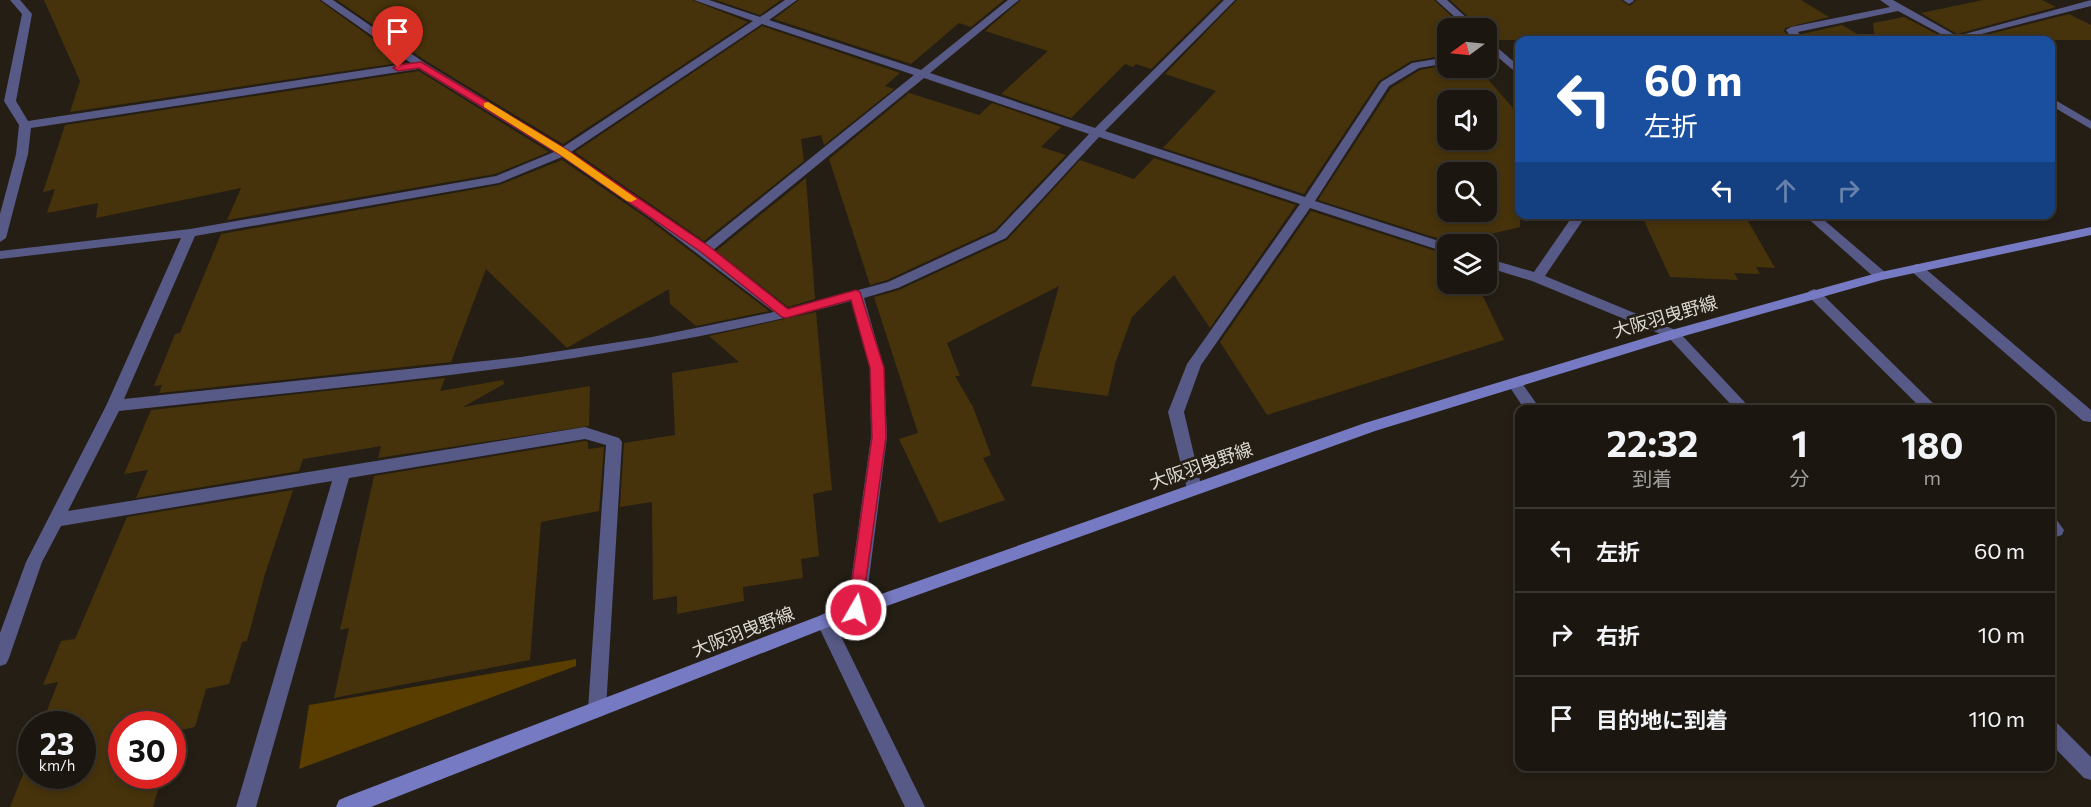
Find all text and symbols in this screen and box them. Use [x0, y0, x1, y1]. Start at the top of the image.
pin [372, 6, 423, 68]
icon: arrive [381, 15, 414, 48]
north arrow [1437, 18, 1497, 78]
map controls [1437, 18, 1497, 294]
text: 60 m [1644, 53, 1743, 105]
icon: left [1545, 60, 1623, 138]
button: sound [1437, 90, 1497, 150]
text: 左折 [1644, 109, 1698, 142]
button: search [1437, 162, 1497, 222]
icon: left [1706, 174, 1739, 207]
icon: ahead [1769, 174, 1802, 207]
icon: right [1832, 174, 1865, 207]
button: layers [1437, 234, 1497, 294]
street label: 大阪羽曳野線 [1610, 291, 1720, 341]
text: 22:32 [1606, 420, 1698, 464]
text: 1 [1791, 420, 1808, 464]
text: 180 [1901, 422, 1964, 466]
street label: 大阪羽曳野線 [1146, 437, 1255, 493]
text: m [1924, 465, 1941, 489]
text: 到着 [1632, 466, 1672, 490]
text: 分 [1790, 466, 1810, 490]
icon: left [1545, 534, 1578, 567]
text: 60 m [1974, 537, 2025, 564]
text: 左折 [1596, 538, 1640, 565]
position arrow [824, 578, 888, 642]
street label: 大阪羽曳野線 [688, 601, 797, 661]
icon: right [1545, 618, 1578, 651]
text: 10 m [1978, 621, 2025, 648]
text: 右折 [1596, 622, 1640, 649]
icon: arrive [1545, 702, 1578, 735]
text: 110 m [1968, 705, 2025, 732]
text: 目的地に到着 [1596, 706, 1728, 733]
speed limit sign: 30 [108, 711, 186, 789]
text: 23 [40, 724, 74, 761]
text: km/h [39, 756, 75, 774]

